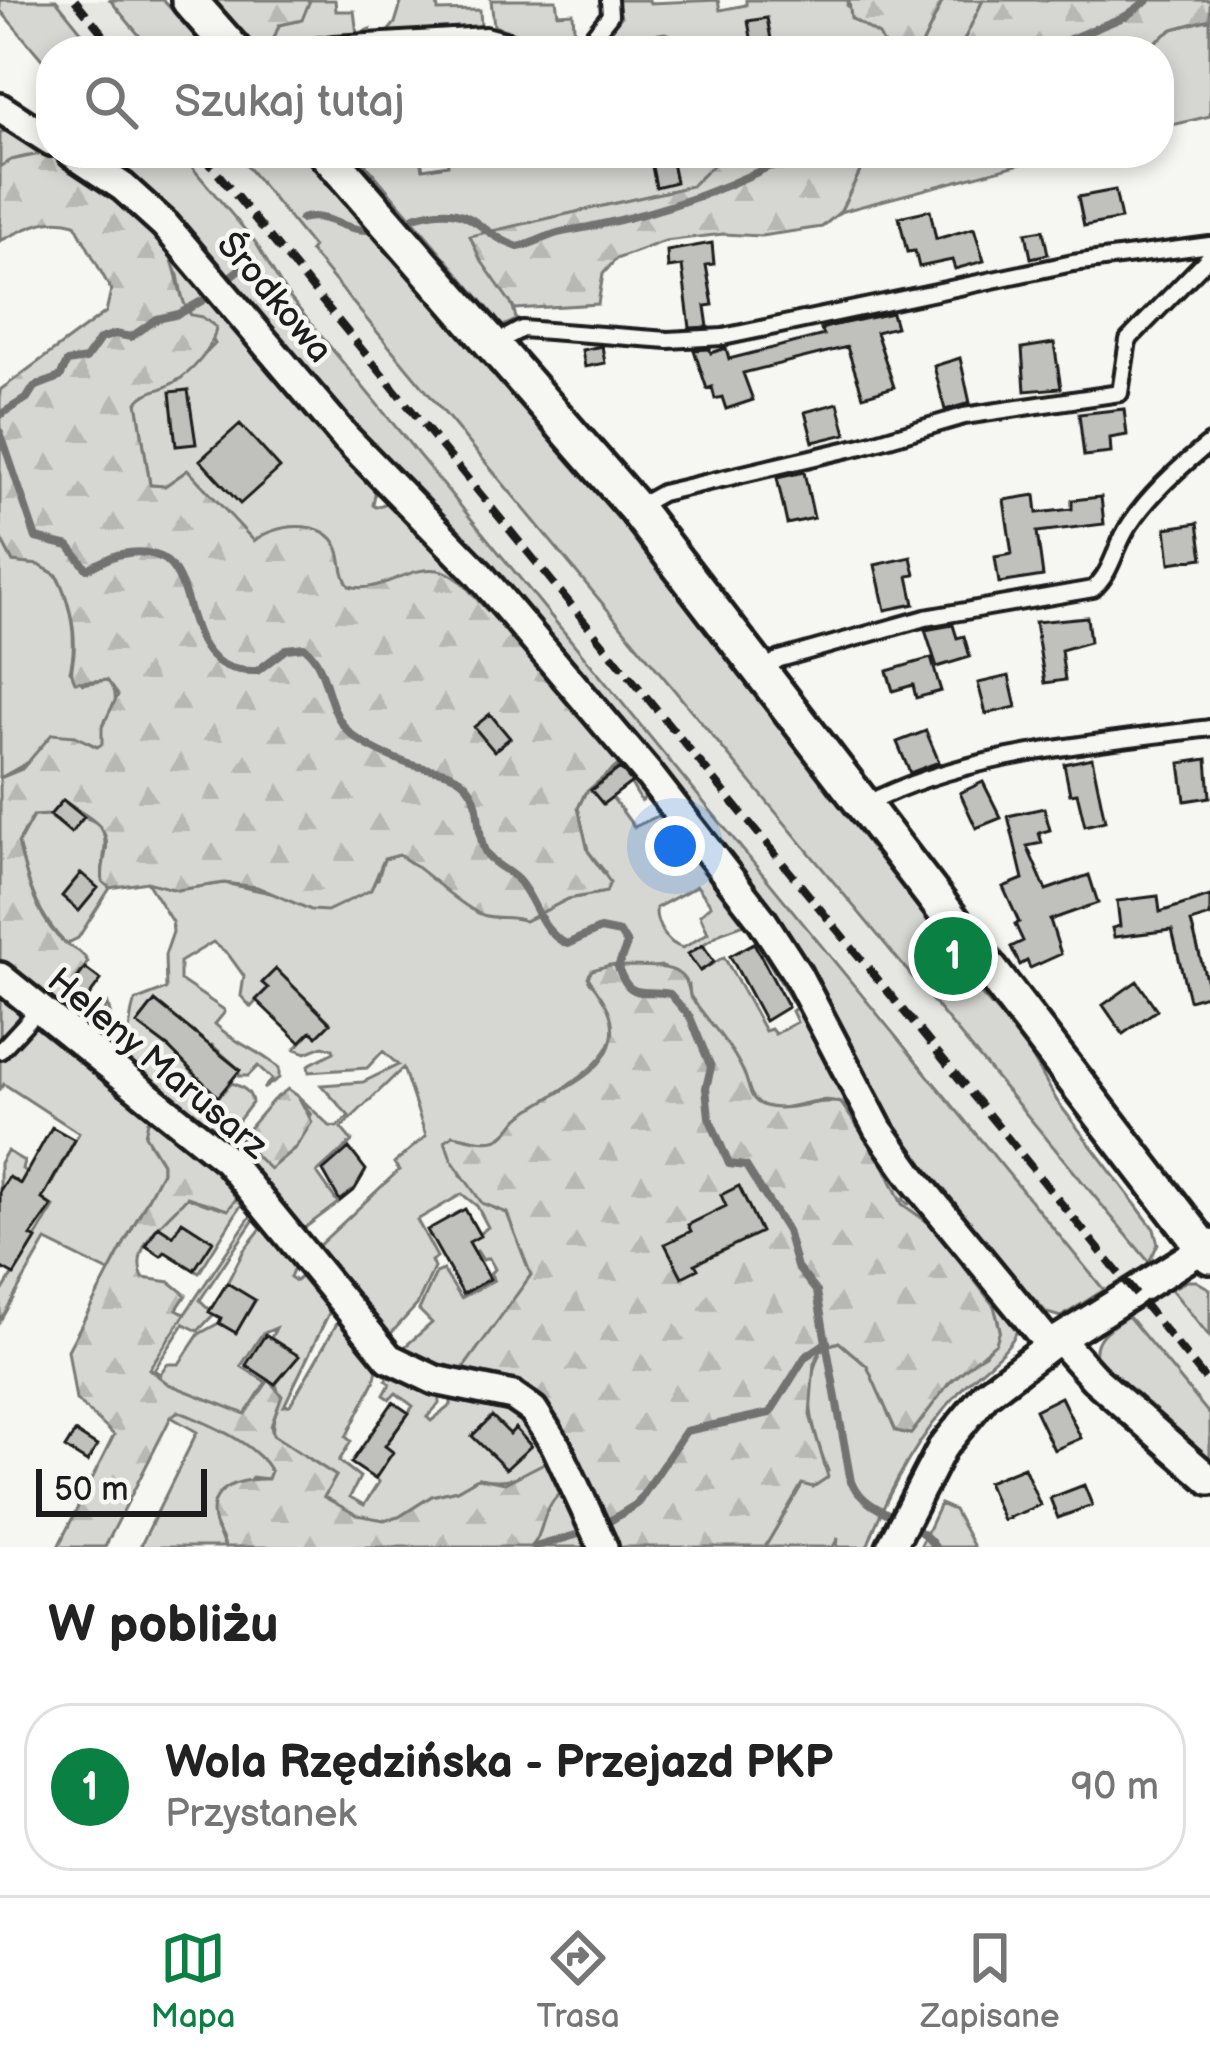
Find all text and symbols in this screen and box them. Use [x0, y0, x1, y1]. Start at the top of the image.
search box [36, 36, 1174, 168]
icon: search [78, 69, 144, 135]
text: Szukaj tutaj [174, 75, 405, 130]
street label: Środkowa [207, 224, 342, 372]
your location [645, 816, 705, 876]
pin: 1 [914, 911, 992, 1001]
street label: Heleny Marusarz [38, 959, 276, 1169]
scale bar [36, 1463, 207, 1516]
text: 50 m [54, 1470, 129, 1510]
text: W pobliżu [48, 1595, 279, 1656]
text: Wola Rzędzińska - Przejazd PKP [165, 1736, 833, 1791]
text: 1 [82, 1764, 98, 1811]
text: 90 m [1071, 1764, 1159, 1811]
text: Przystanek [165, 1791, 357, 1838]
tab: Mapa [150, 1925, 235, 2037]
tab: Trasa [536, 1925, 620, 2037]
tab: Zapisane [921, 1925, 1060, 2037]

